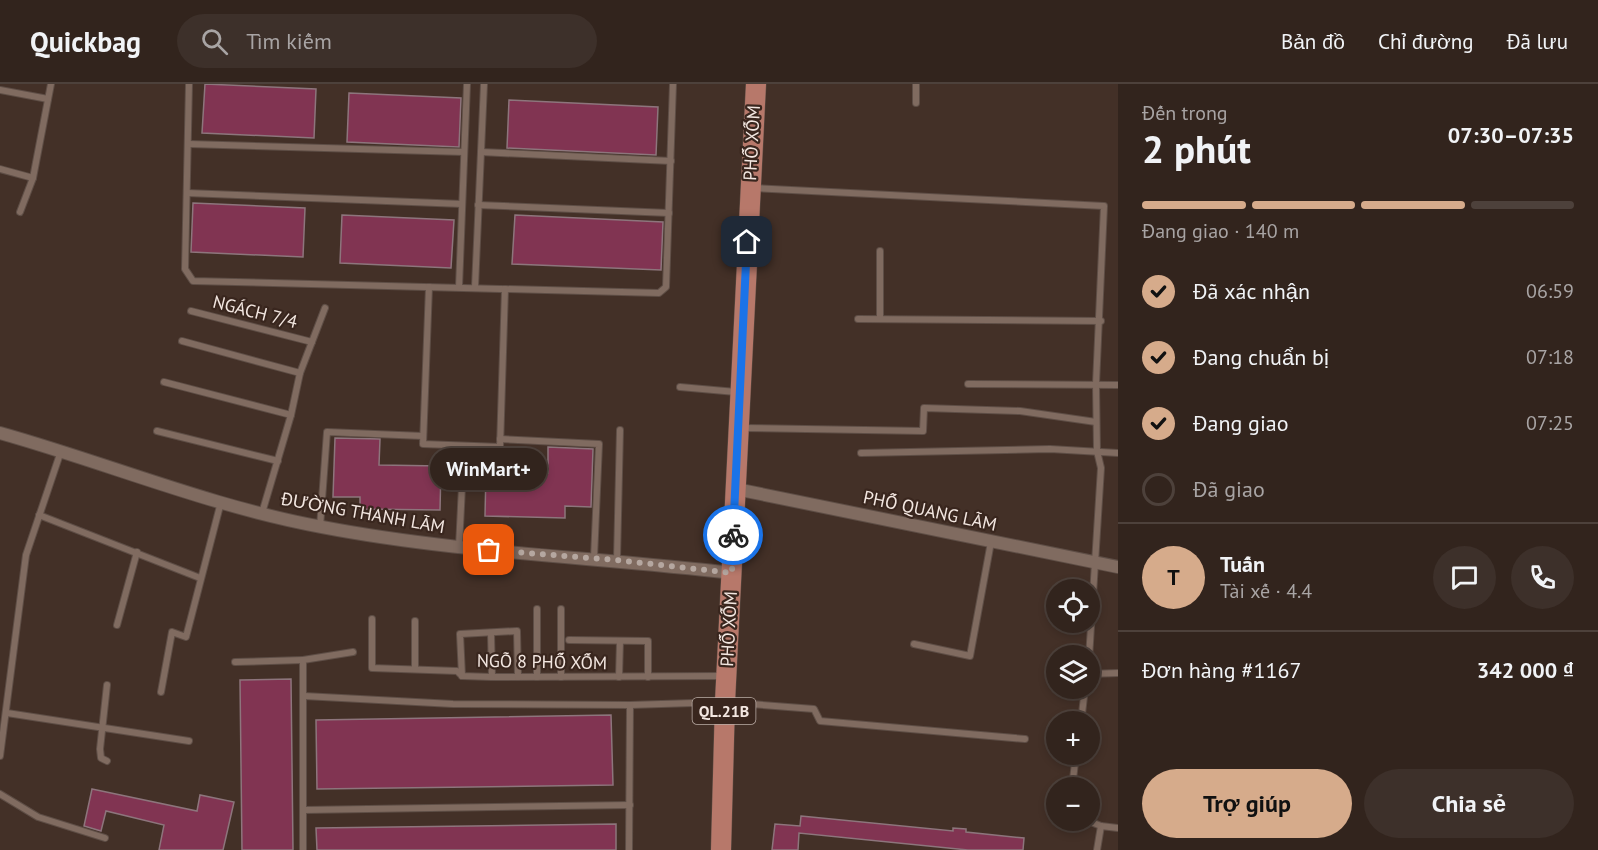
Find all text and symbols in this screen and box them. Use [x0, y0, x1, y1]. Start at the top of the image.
search box [177, 14, 597, 68]
text: Quickbag [30, 23, 141, 60]
icon: search [198, 25, 231, 58]
text: Tìm kiếm [246, 27, 332, 55]
text: Bản đồ [1281, 28, 1345, 55]
text: Chỉ đường [1378, 28, 1474, 55]
text: Đã lưu [1507, 28, 1568, 55]
text: Đến trong [1142, 100, 1228, 126]
street label: PHỐ XỐM [738, 105, 765, 181]
text: 07:30–07:35 [1448, 121, 1574, 149]
text: 2 phút [1142, 123, 1251, 174]
pin [721, 216, 772, 267]
text: Đang giao · 140 m [1142, 218, 1299, 244]
icon: home [730, 225, 763, 258]
icon: check [1142, 275, 1175, 308]
text: Đã xác nhận [1193, 277, 1310, 305]
text: 06:59 [1526, 278, 1574, 304]
street label: NGÁCH 7/4 [210, 290, 300, 333]
icon: check [1142, 341, 1175, 374]
text: Đang chuẩn bị [1193, 343, 1329, 371]
text: 07:18 [1526, 344, 1574, 370]
icon: check [1142, 407, 1175, 440]
text: Đang giao [1193, 409, 1289, 437]
text: 07:25 [1526, 410, 1574, 436]
callout: WinMart+ [430, 448, 548, 490]
text: WinMart+ [446, 456, 531, 482]
text: Đã giao [1193, 475, 1265, 503]
street label: PHỐ QUANG LÃM [861, 485, 999, 536]
street label: ĐƯỜNG THANH LÃM [278, 487, 447, 538]
courier [703, 505, 763, 565]
icon: bike [717, 519, 750, 552]
pin [463, 524, 514, 575]
icon: bag [472, 533, 505, 566]
button: chat [1433, 546, 1496, 609]
button: phone [1511, 546, 1574, 609]
text: Tuấn [1220, 550, 1265, 578]
text: T [1167, 563, 1180, 591]
text: Tài xế · 4.4 [1220, 578, 1312, 604]
map controls [1046, 579, 1100, 831]
button: locate [1046, 579, 1100, 633]
street label: PHỐ XỐM [715, 591, 742, 667]
button: layers [1046, 645, 1100, 699]
street label: NGÕ 8 PHỐ XỐM [477, 649, 607, 674]
text: Đơn hàng #1167 [1142, 656, 1301, 684]
text: 342 000 ₫ [1477, 656, 1574, 684]
road number: QL.21B [692, 698, 756, 724]
button: + [1046, 711, 1100, 765]
button: Trợ giúp [1142, 769, 1352, 838]
button: Chia sẻ [1364, 769, 1574, 838]
button: − [1046, 777, 1100, 831]

